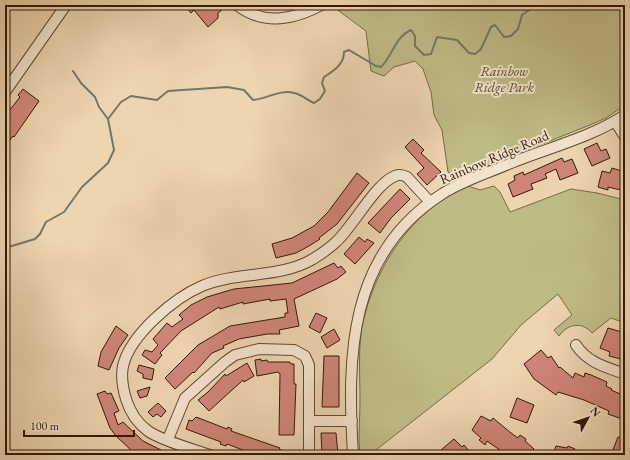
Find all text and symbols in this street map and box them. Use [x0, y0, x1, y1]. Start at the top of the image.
park label: Rainbow Ridge Park [474, 62, 534, 96]
street label: Rainbow Ridge Road [437, 126, 552, 188]
north arrow [568, 398, 608, 438]
text: N [587, 404, 604, 420]
scale bar [24, 412, 134, 438]
text: 100 m [30, 418, 60, 434]

